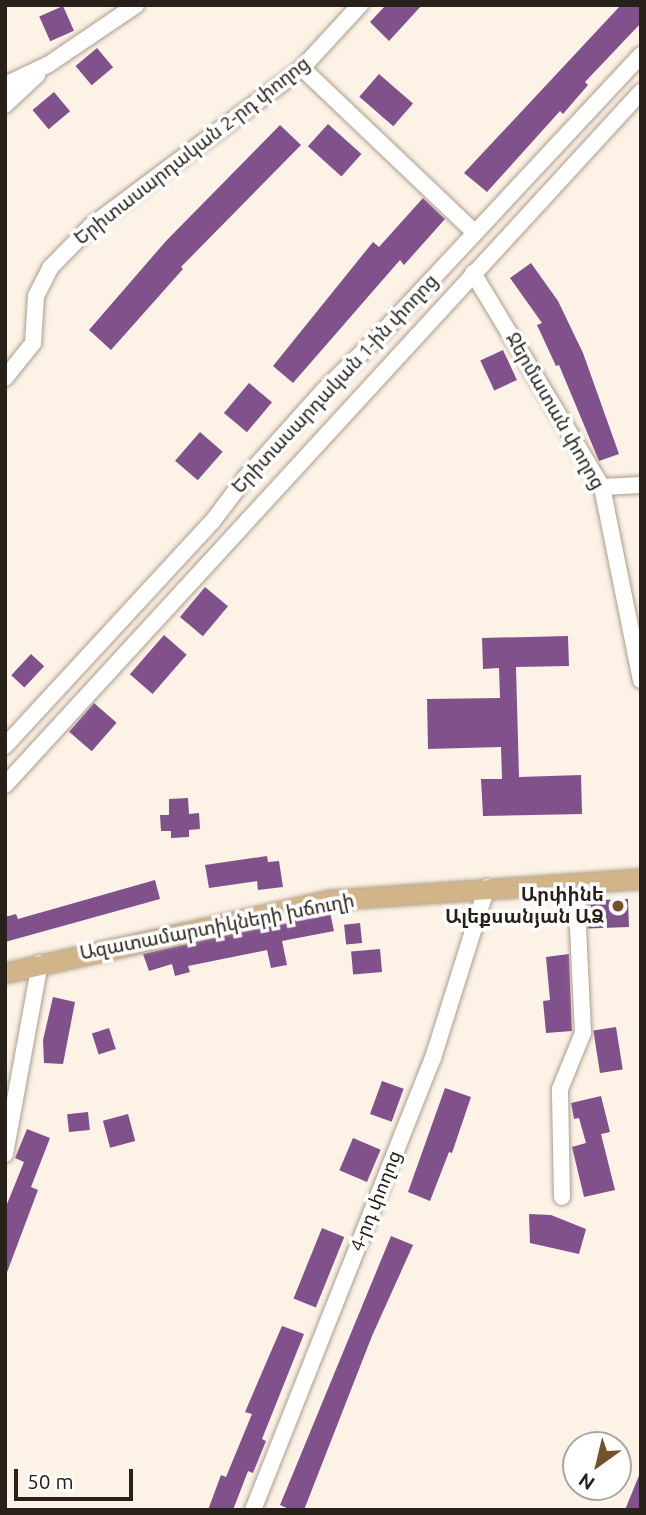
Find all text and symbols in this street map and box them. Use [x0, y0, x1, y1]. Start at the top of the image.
street label: Երիտասարդական 2-րդ փողոց [70, 52, 314, 250]
street label: Երիտասարդական 1-ին փողոց [227, 270, 443, 498]
street label: Ջերմատան փողոց [501, 328, 609, 494]
place label: Արփինե Ալեքսանյան ԱՁ [445, 884, 604, 928]
street label: Ազատամարտիկների խճուղի [78, 889, 356, 965]
marker: Արփինե Ալեքսանյան ԱՁ [610, 898, 626, 914]
street label: 4-րդ փողոց [345, 1147, 407, 1255]
north arrow [562, 1431, 632, 1501]
scale bar [18, 1456, 136, 1500]
text: 50 m [27, 1469, 74, 1493]
text: N [574, 1469, 598, 1495]

